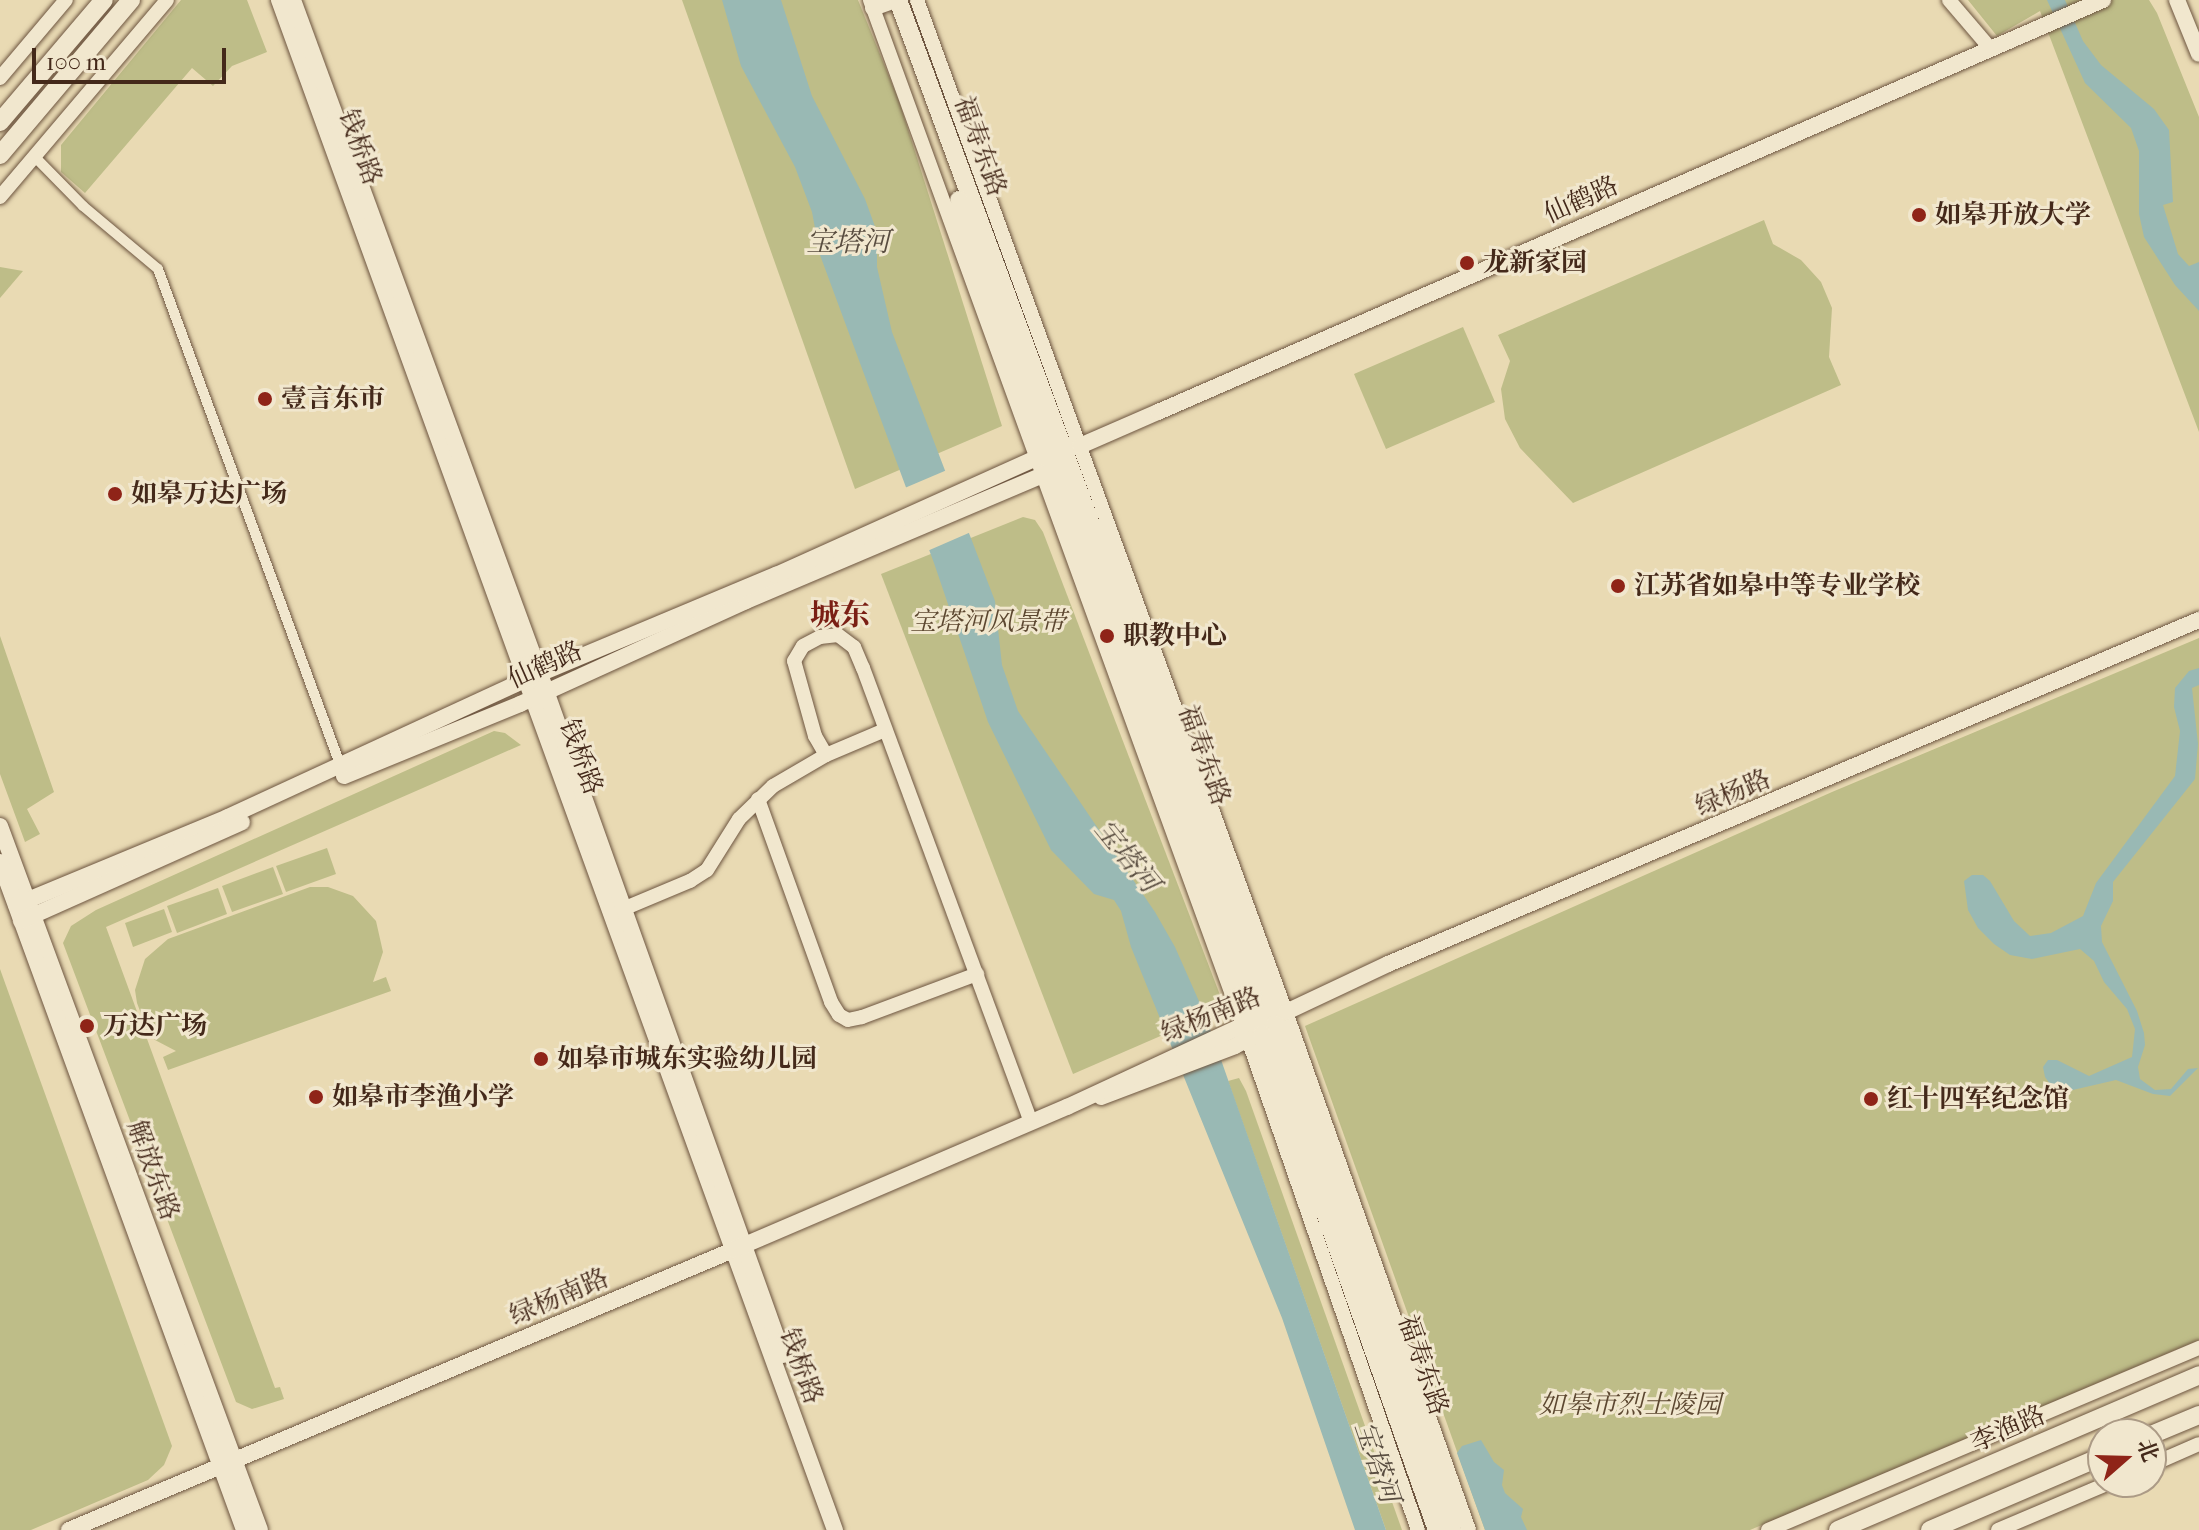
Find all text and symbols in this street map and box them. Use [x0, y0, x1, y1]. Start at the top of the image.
scale bar [36, 32, 230, 82]
text: 100 m [46, 48, 106, 76]
street label: 福寿东路 [948, 92, 1012, 200]
street label: 钱桥路 [332, 105, 388, 189]
street label: 仙鹤路 [1539, 170, 1623, 230]
place label: 如皋开放大学 [1935, 199, 2091, 231]
marker: 如皋开放大学 [1910, 206, 1928, 224]
water label: 宝塔河 [806, 225, 890, 259]
place label: 龙新家园 [1483, 247, 1587, 279]
marker: 龙新家园 [1458, 254, 1476, 272]
place label: 壹言东市 [281, 383, 385, 415]
marker: 壹言东市 [256, 390, 274, 408]
place label: 如皋万达广场 [131, 478, 287, 510]
marker: 如皋万达广场 [106, 485, 124, 503]
place label: 江苏省如皋中等专业学校 [1634, 570, 1920, 602]
marker: 江苏省如皋中等专业学校 [1609, 577, 1627, 595]
district label: 城东 [810, 598, 870, 634]
park label: 宝塔河风景带 [910, 606, 1066, 638]
place label: 职教中心 [1123, 620, 1227, 652]
marker: 职教中心 [1098, 627, 1116, 645]
street label: 仙鹤路 [503, 635, 587, 695]
street label: 福寿东路 [1172, 701, 1236, 809]
street label: 钱桥路 [553, 715, 609, 799]
street label: 绿杨路 [1691, 763, 1775, 823]
water label: 宝塔河 [1088, 813, 1166, 899]
street label: 绿杨南路 [1157, 981, 1265, 1049]
place label: 万达广场 [103, 1010, 207, 1042]
marker: 万达广场 [78, 1017, 96, 1035]
place label: 如皋市城东实验幼儿园 [557, 1043, 817, 1075]
marker: 如皋市城东实验幼儿园 [532, 1050, 550, 1068]
place label: 如皋市李渔小学 [332, 1081, 514, 1113]
place label: 红十四军纪念馆 [1887, 1083, 2069, 1115]
marker: 如皋市李渔小学 [307, 1088, 325, 1106]
marker: 红十四军纪念馆 [1862, 1090, 1880, 1108]
street label: 解放东路 [121, 1116, 185, 1224]
street label: 绿杨南路 [505, 1262, 613, 1332]
street label: 福寿东路 [1391, 1311, 1455, 1419]
street label: 钱桥路 [773, 1324, 829, 1408]
park label: 如皋市烈士陵园 [1539, 1389, 1721, 1421]
street label: 李渔路 [1966, 1399, 2050, 1459]
water label: 宝塔河 [1347, 1417, 1407, 1507]
north arrow [2087, 1418, 2167, 1498]
text: 北 [2132, 1436, 2164, 1465]

